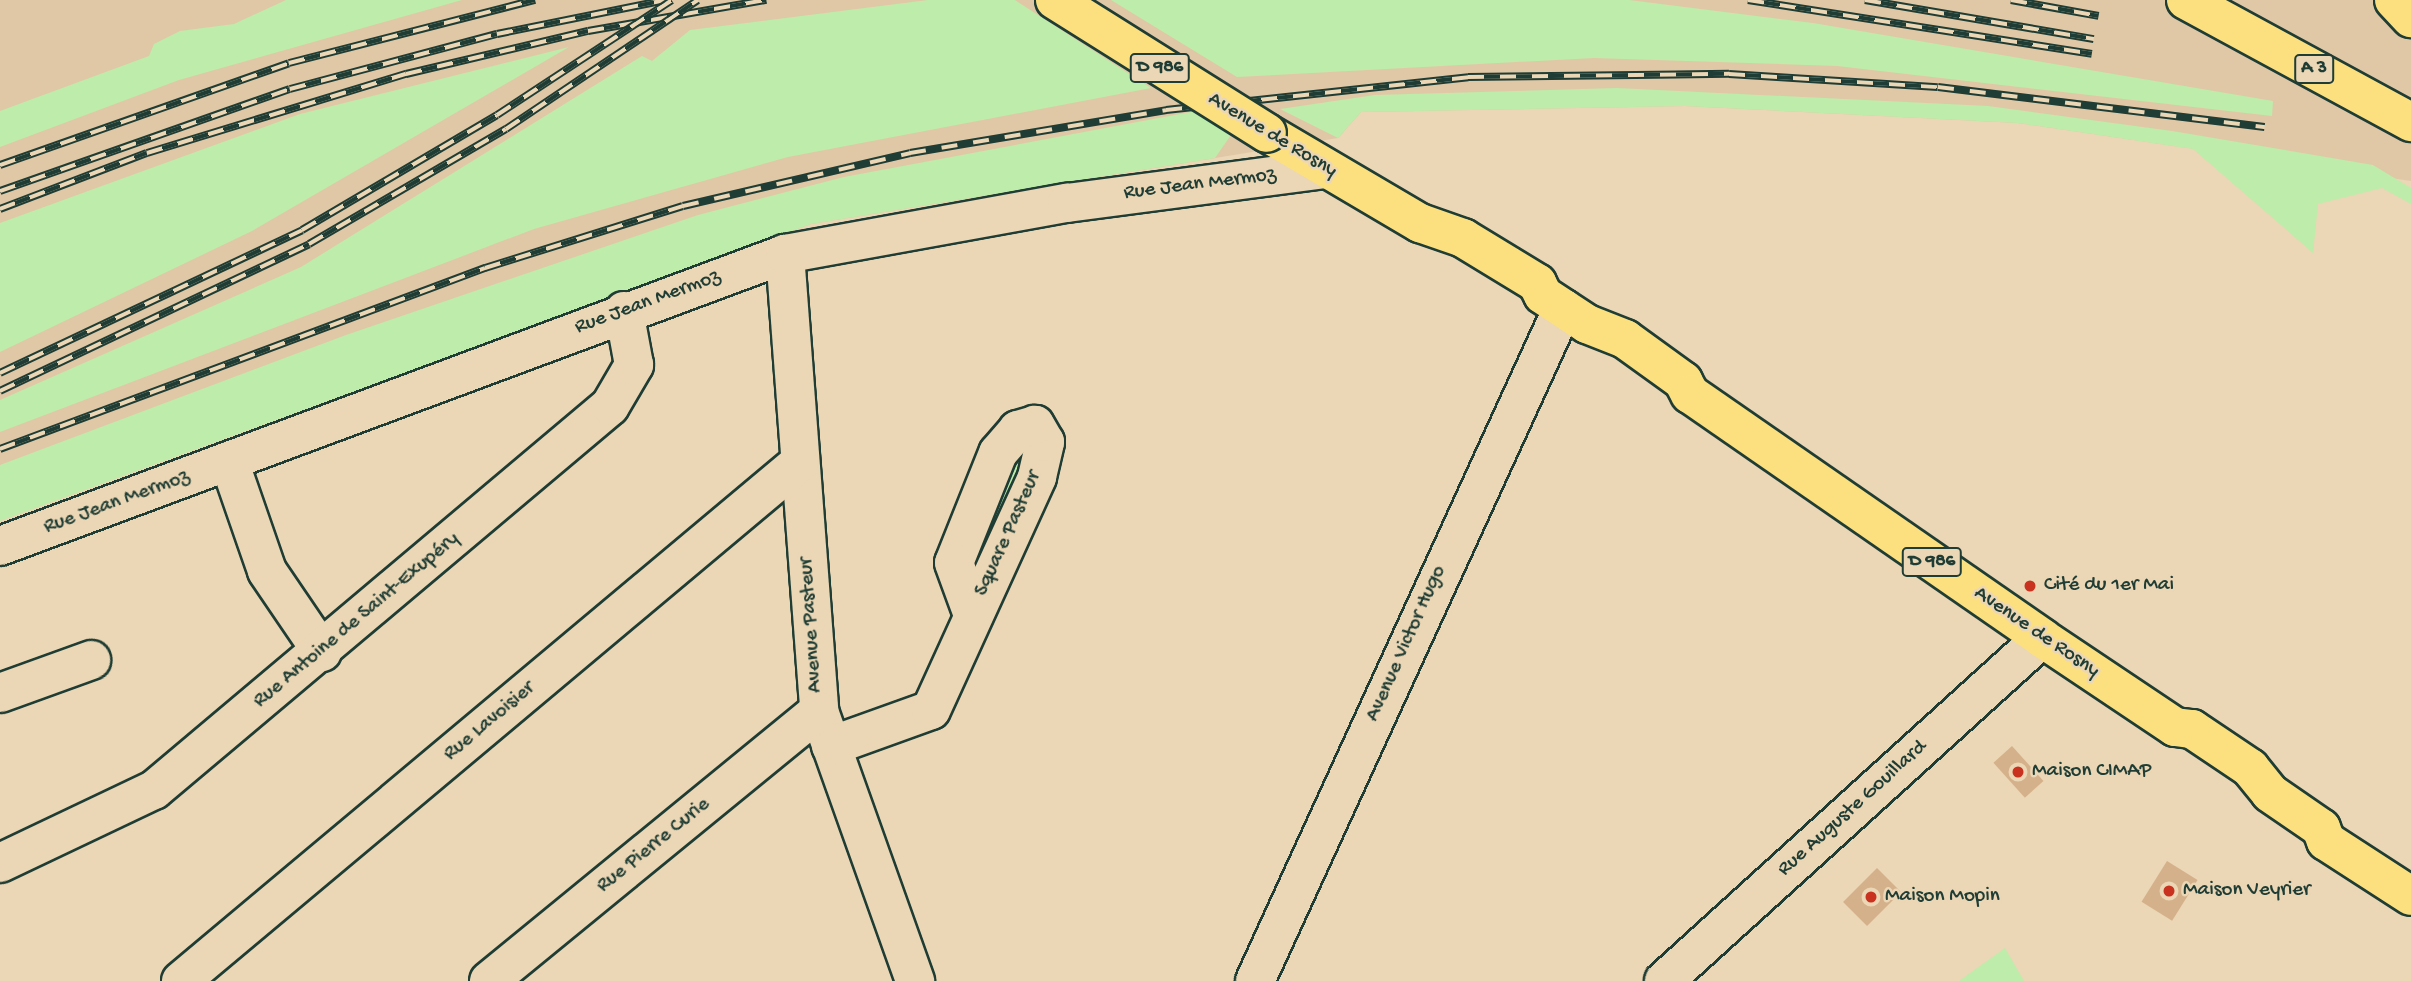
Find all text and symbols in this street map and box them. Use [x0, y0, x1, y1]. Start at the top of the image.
road number: D 986 [1128, 52, 1192, 83]
road number: A 3 [2293, 54, 2335, 85]
street label: Avenue de Rosny [1203, 88, 1341, 184]
street label: Rue Jean Mermoz [1122, 163, 1278, 207]
street label: Rue Jean Mermoz [572, 265, 724, 341]
street label: Rue Jean Mermoz [41, 465, 193, 541]
street label: Square Pasteur [970, 467, 1048, 601]
street label: Rue Antoine de Saint-Exupéry [249, 527, 465, 715]
road number: D 986 [1900, 547, 1964, 578]
street label: Avenue Pasteur [795, 556, 829, 694]
street label: Avenue Victor Hugo [1361, 562, 1453, 726]
place label: Cité du 1er Mai [2044, 573, 2174, 599]
marker: Cité du 1er Mai [2022, 578, 2038, 594]
street label: Avenue de Rosny [1968, 582, 2104, 684]
street label: Rue Lavoisier [439, 677, 541, 767]
street label: Rue Auguste Gouillard [1773, 735, 1933, 883]
place label: Maison CIMAP [2032, 759, 2151, 785]
marker: Maison CIMAP [2010, 764, 2026, 780]
street label: Rue Pierre Curie [592, 793, 716, 899]
place label: Maison Veyrier [2183, 878, 2310, 904]
marker: Maison Veyrier [2161, 883, 2177, 899]
place label: Maison Mopin [1885, 884, 2000, 910]
marker: Maison Mopin [1863, 889, 1879, 905]

